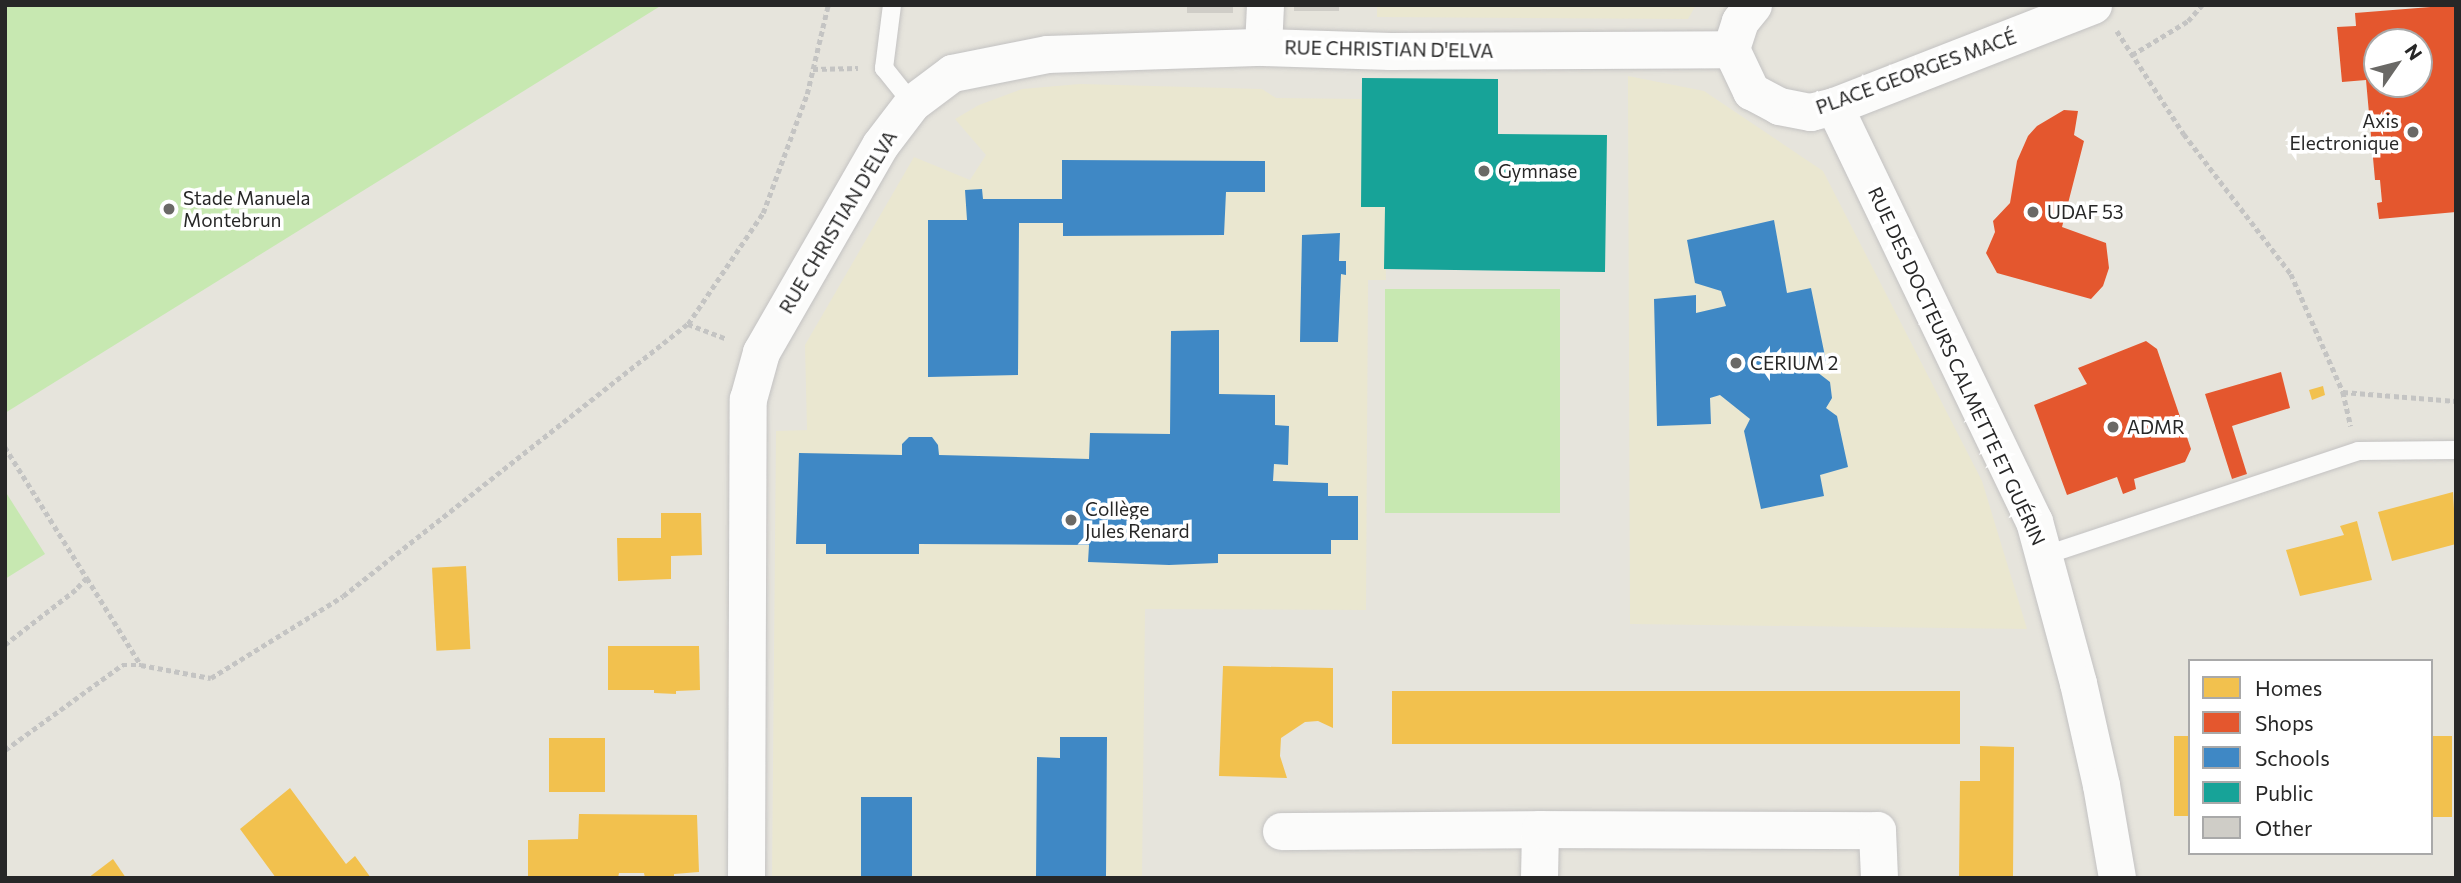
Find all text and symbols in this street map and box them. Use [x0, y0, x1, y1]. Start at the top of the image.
street label: PLACE GEORGES MACÉ [1813, 25, 2019, 119]
north arrow [2363, 28, 2433, 98]
street label: RUE CHRISTIAN D'ELVA [1284, 36, 1494, 62]
text: N [2400, 39, 2427, 64]
place label: Axis Electronique [2290, 110, 2399, 154]
marker: Axis Electronique [2405, 124, 2421, 140]
street label: RUE CHRISTIAN D'ELVA [774, 126, 902, 318]
place label: Gymnase [1498, 160, 1577, 182]
marker: Gymnase [1476, 163, 1492, 179]
street label: RUE DES DOCTEURS CALMETTE ET GUÉRIN [1864, 183, 2050, 549]
place label: Stade Manuela Montebrun [183, 187, 311, 231]
marker: Stade Manuela Montebrun [161, 201, 177, 217]
place label: UDAF 53 [2047, 201, 2124, 223]
marker: UDAF 53 [2025, 204, 2041, 220]
place label: CERIUM 2 [1750, 352, 1838, 374]
marker: CERIUM 2 [1728, 355, 1744, 371]
place label: ADMR [2127, 416, 2185, 438]
marker: ADMR [2105, 419, 2121, 435]
place label: Collège Jules Renard [1085, 498, 1189, 542]
marker: Collège Jules Renard [1063, 512, 1079, 528]
legend [2188, 659, 2433, 855]
text: Homes [2255, 675, 2322, 700]
text: Shops [2255, 710, 2314, 735]
text: Schools [2255, 745, 2330, 770]
text: Public [2255, 780, 2313, 805]
text: Other [2255, 815, 2312, 840]

